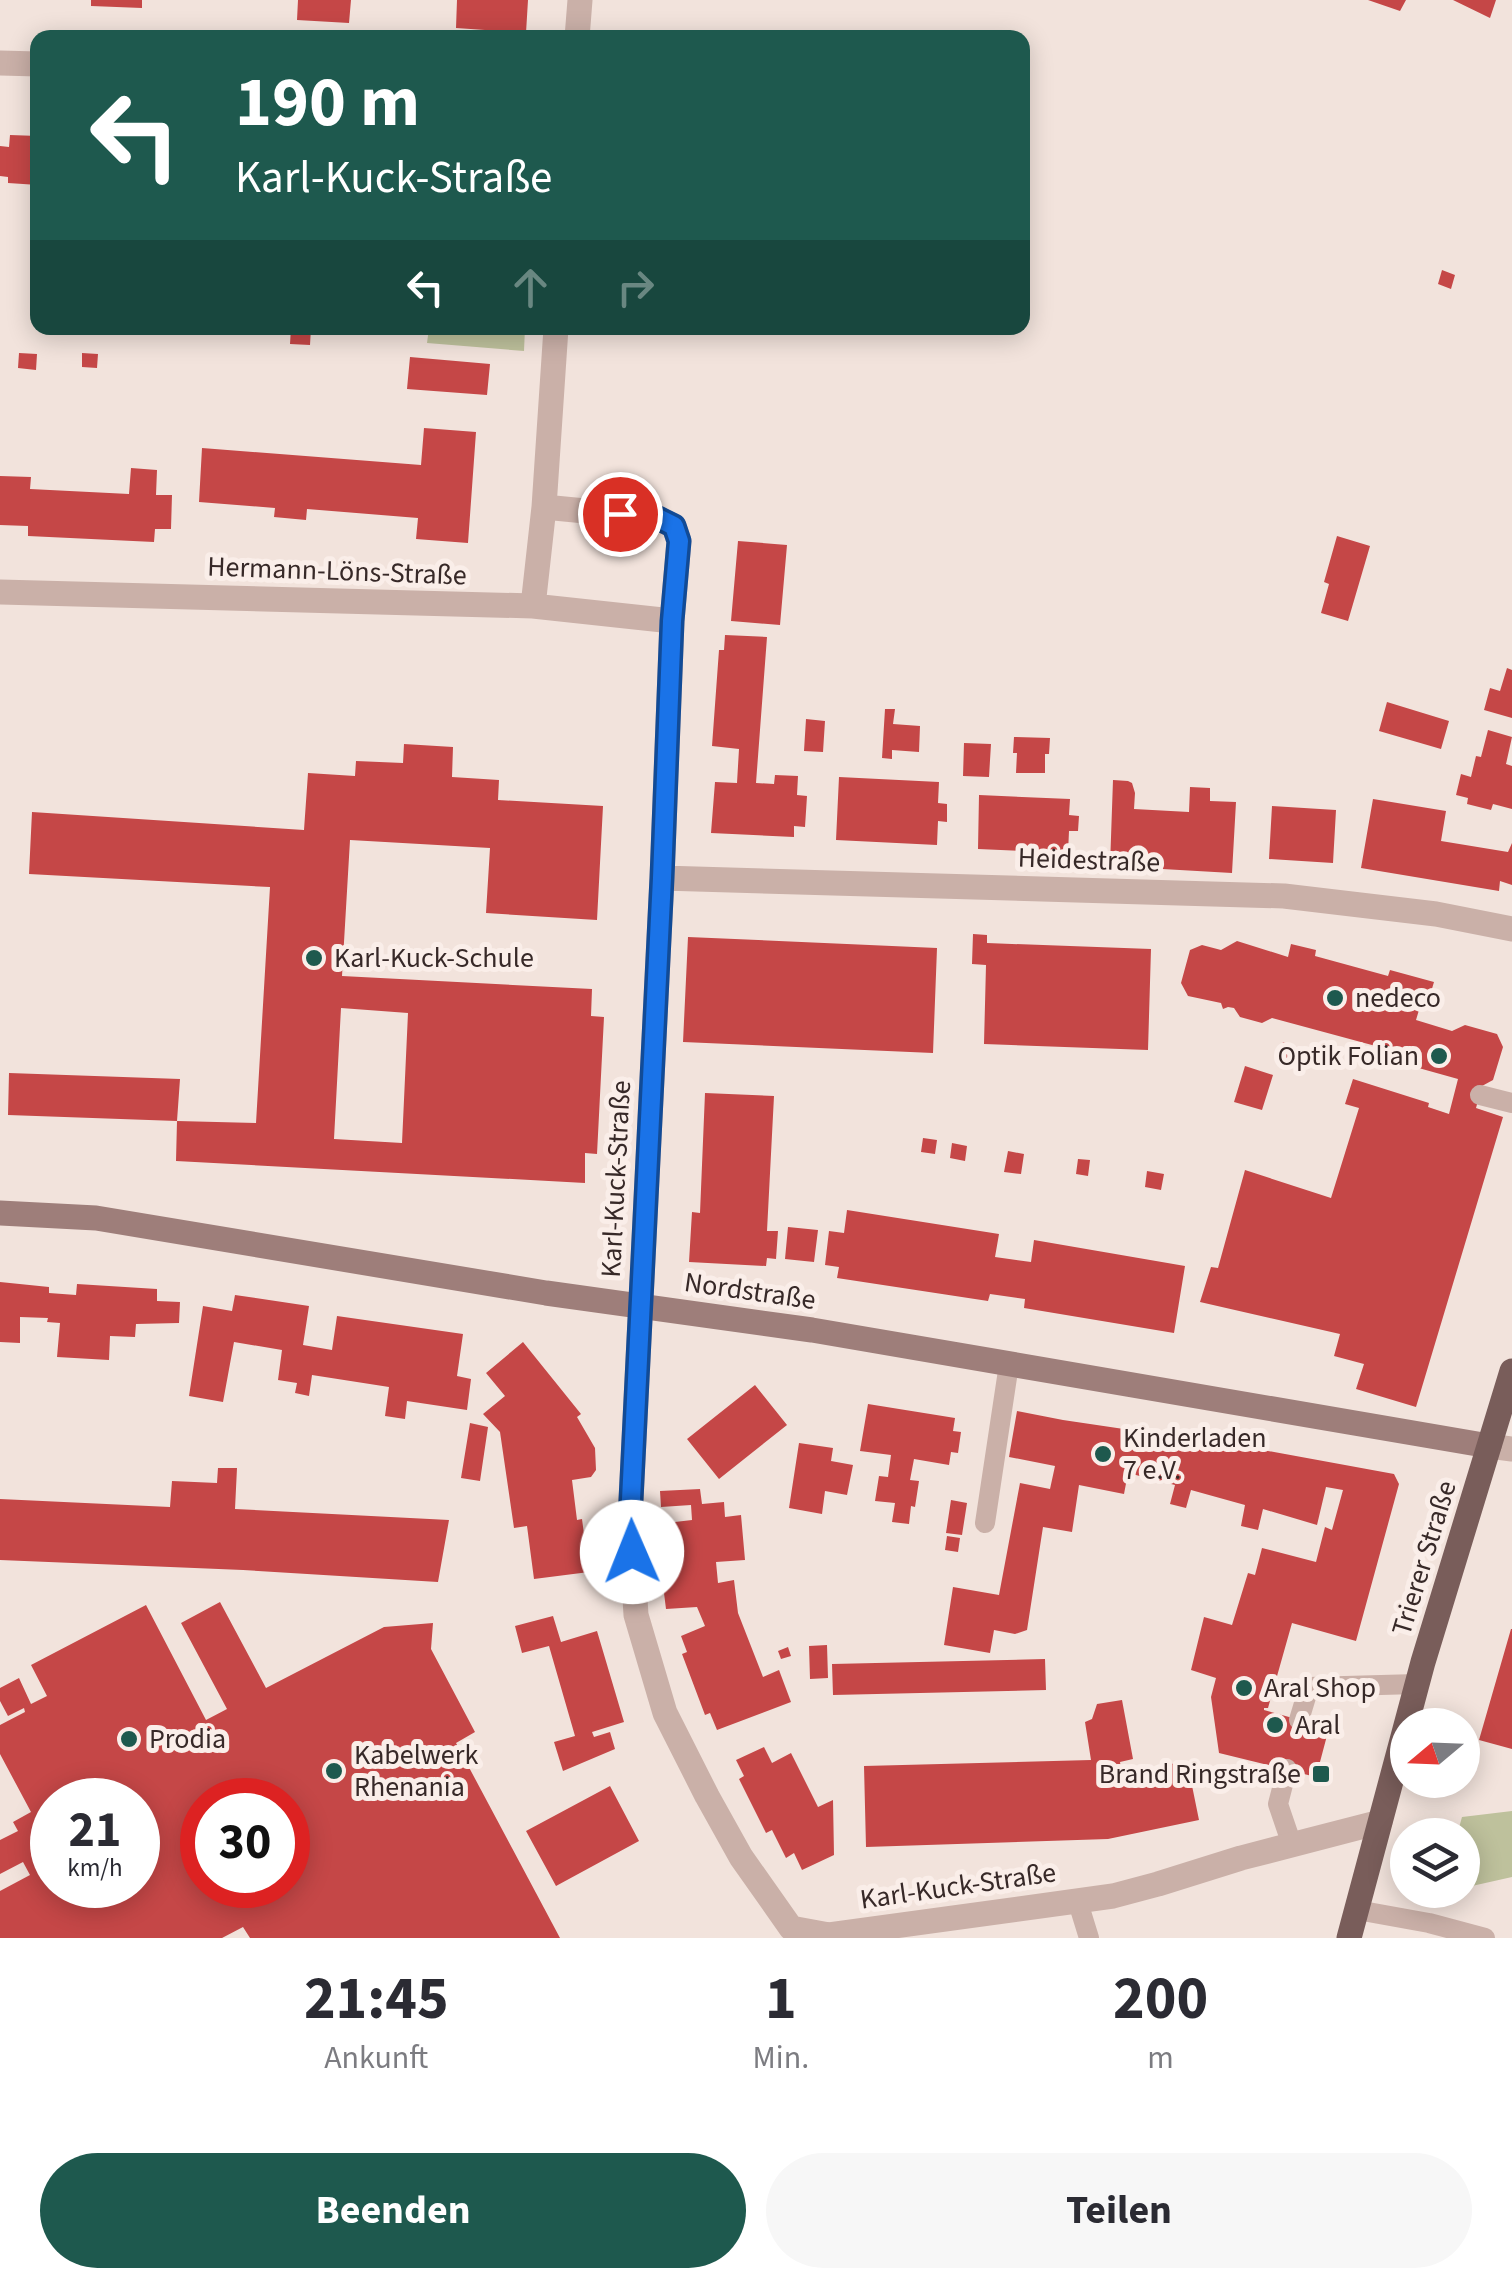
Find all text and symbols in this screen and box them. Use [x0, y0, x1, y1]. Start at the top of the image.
text: 190 m [235, 53, 420, 153]
icon: left [70, 70, 200, 200]
text: Karl-Kuck-Straße [235, 146, 552, 210]
icon: left [398, 260, 453, 315]
icon: ahead [503, 260, 558, 315]
icon: right [608, 260, 663, 315]
pin [578, 472, 663, 557]
icon: arrive [593, 487, 648, 542]
street label: Hermann-Löns-Straße [207, 546, 467, 596]
street label: Heidestraße [1017, 838, 1161, 882]
place label: Karl-Kuck-Schule [334, 938, 534, 978]
marker: Karl-Kuck-Schule [303, 947, 325, 969]
place label: nedeco [1355, 978, 1441, 1018]
marker: nedeco [1324, 987, 1346, 1009]
place label: Optik Folian [1277, 1036, 1419, 1076]
marker: Optik Folian [1428, 1045, 1450, 1067]
street label: Karl-Kuck-Straße [591, 1079, 641, 1279]
street label: Nordstraße [682, 1262, 818, 1320]
place label: Kinderladen 7 e.V. [1123, 1418, 1267, 1490]
marker: Kinderladen 7 e.V. [1092, 1443, 1114, 1465]
street label: Trierer Straße [1382, 1476, 1466, 1640]
position arrow [580, 1500, 684, 1604]
place label: Aral Shop [1264, 1668, 1376, 1708]
marker: Aral Shop [1233, 1677, 1255, 1699]
place label: Aral [1295, 1705, 1341, 1745]
north arrow [1390, 1708, 1480, 1798]
map controls [1390, 1708, 1480, 1908]
marker: Aral [1264, 1714, 1286, 1736]
place label: Prodia [149, 1719, 226, 1759]
marker: Prodia [118, 1728, 140, 1750]
place label: Kabelwerk Rhenania [354, 1735, 478, 1807]
place label: Brand Ringstraße [1099, 1754, 1301, 1794]
marker: Kabelwerk Rhenania [323, 1760, 345, 1782]
marker: Brand Ringstraße [1310, 1763, 1332, 1785]
speed limit sign: 30 [180, 1778, 310, 1908]
text: 21 [69, 1795, 121, 1866]
button: layers [1390, 1818, 1480, 1908]
text: km/h [67, 1850, 123, 1886]
street label: Karl-Kuck-Straße [857, 1852, 1059, 1920]
text: 21:45 [304, 1957, 449, 2042]
text: 1 [765, 1957, 797, 2042]
text: 200 [1113, 1957, 1208, 2042]
text: Ankunft [324, 2035, 428, 2081]
text: Min. [753, 2035, 809, 2081]
text: m [1147, 2035, 1174, 2081]
button: Beenden [40, 2153, 746, 2268]
button: Teilen [766, 2153, 1472, 2268]

